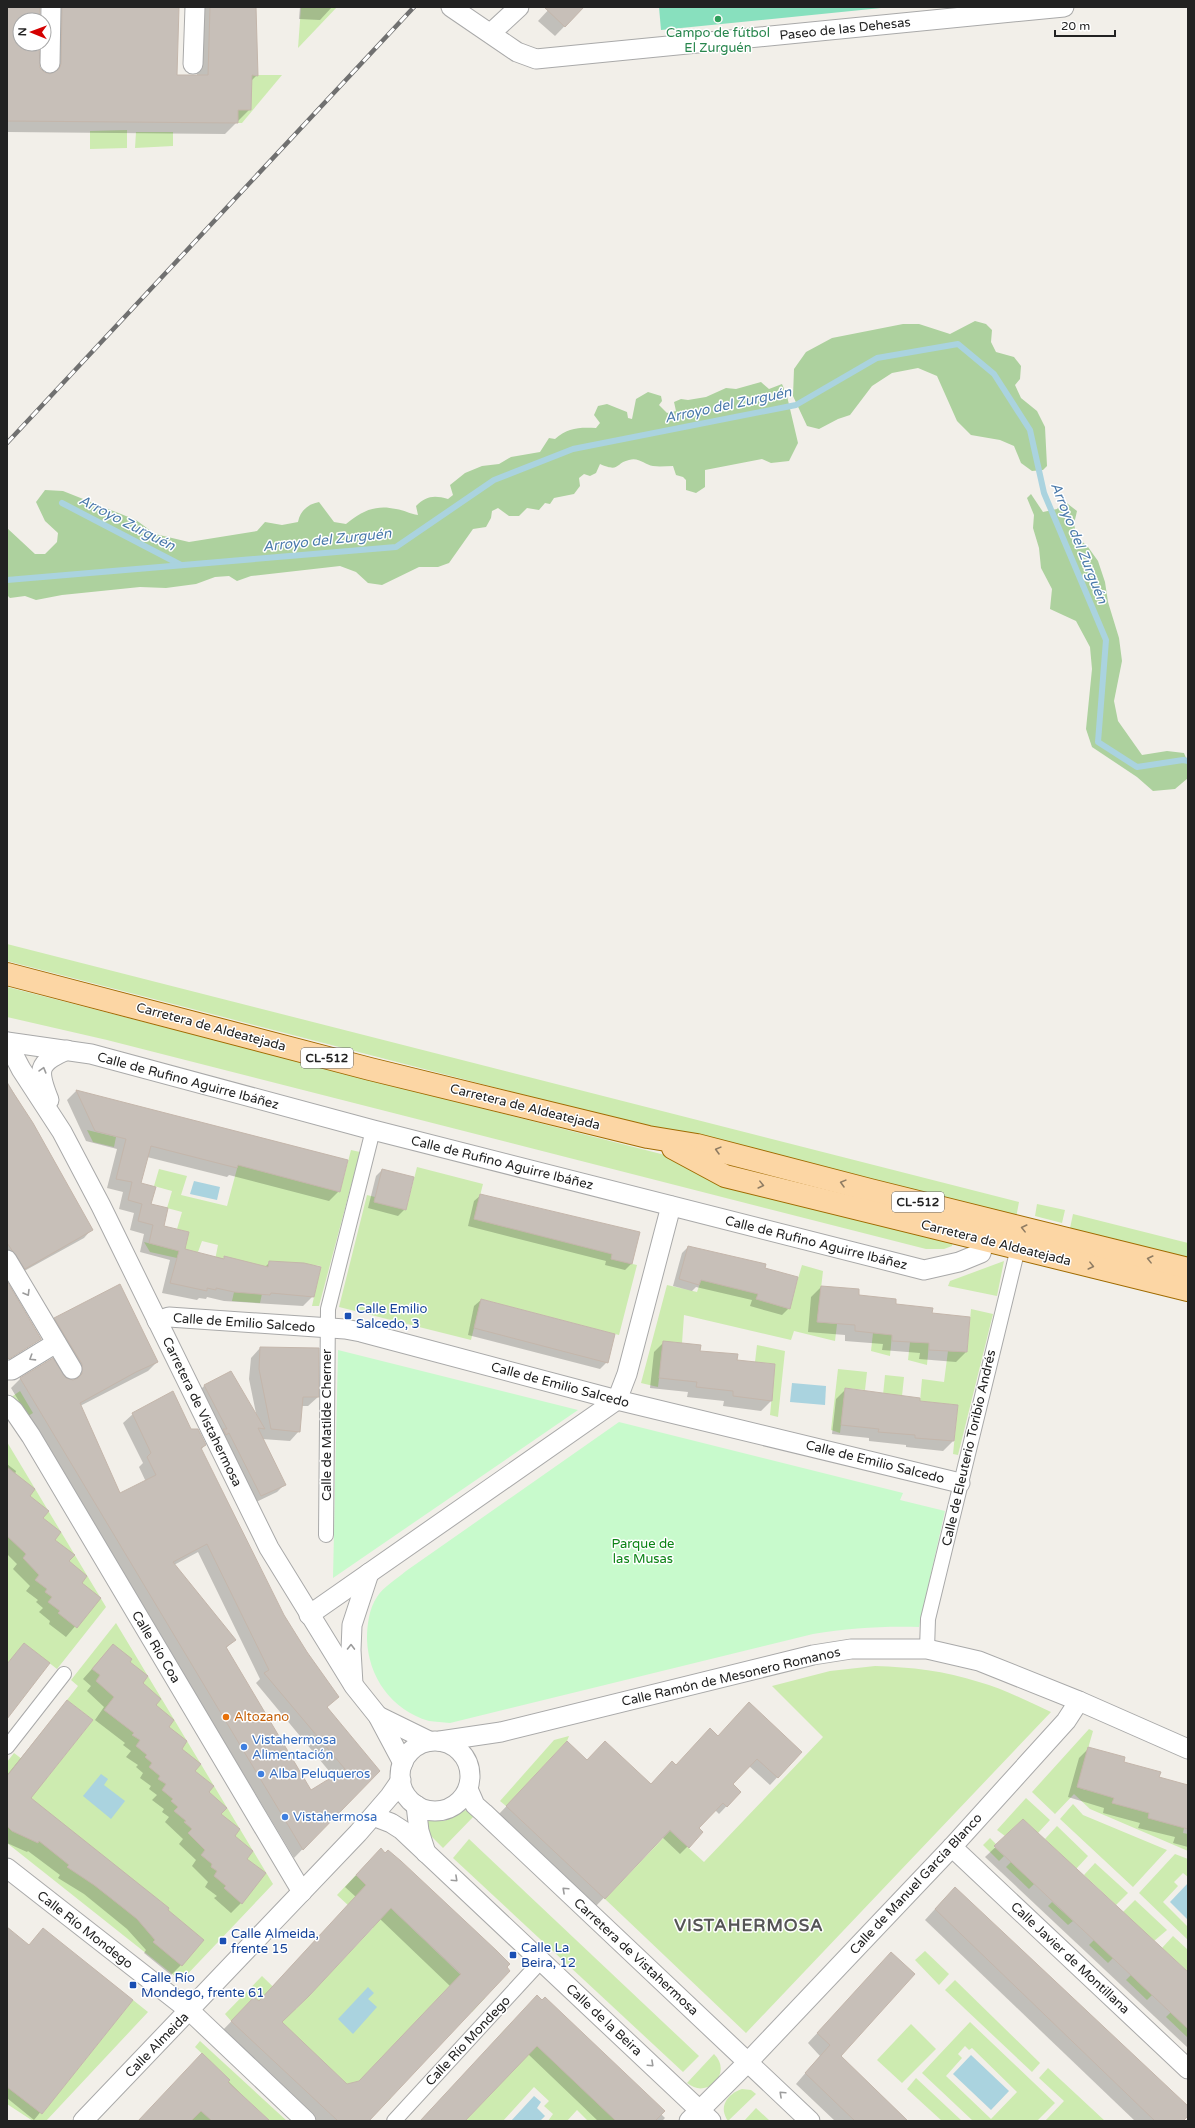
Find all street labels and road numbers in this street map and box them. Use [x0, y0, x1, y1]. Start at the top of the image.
street label: Paseo de las Dehesas [779, 14, 911, 44]
street label: Carretera de Aldeatejada [134, 999, 288, 1055]
road number: CL-512 [301, 1048, 353, 1068]
street label: Calle de Rufino Aguirre Ibáñez [95, 1049, 281, 1113]
street label: Carretera de Aldeatejada [448, 1081, 602, 1133]
street label: Calle de Rufino Aguirre Ibáñez [409, 1133, 595, 1193]
road number: CL-512 [892, 1192, 944, 1212]
street label: Calle de Rufino Aguirre Ibáñez [723, 1213, 909, 1273]
street label: Carretera de Aldeatejada [919, 1217, 1073, 1269]
street label: Calle de Emilio Salcedo [172, 1310, 316, 1336]
street label: Carretera de Vistahermosa [159, 1335, 245, 1489]
street label: Calle de Eleuterio Toribio Andrés [939, 1348, 999, 1548]
street label: Calle de Matilde Cherner [319, 1349, 335, 1501]
street label: Calle de Emilio Salcedo [489, 1359, 631, 1411]
street label: Calle de Emilio Salcedo [804, 1437, 946, 1487]
street label: Calle Río Coa [128, 1608, 184, 1686]
street label: Calle Ramón de Mesonero Romanos [620, 1644, 842, 1710]
street label: Calle de Manuel García Blanco [846, 1810, 986, 1958]
street label: Calle Río Mondego [34, 1888, 136, 1972]
street label: Carretera de Vistahermosa [570, 1895, 702, 2019]
street label: Calle Javier de Montillana [1007, 1899, 1133, 2017]
street label: Calle de la Beira [563, 1981, 645, 2059]
street label: Calle Río Mondego [422, 1993, 514, 2089]
street label: Calle Almeida [122, 2009, 192, 2081]

